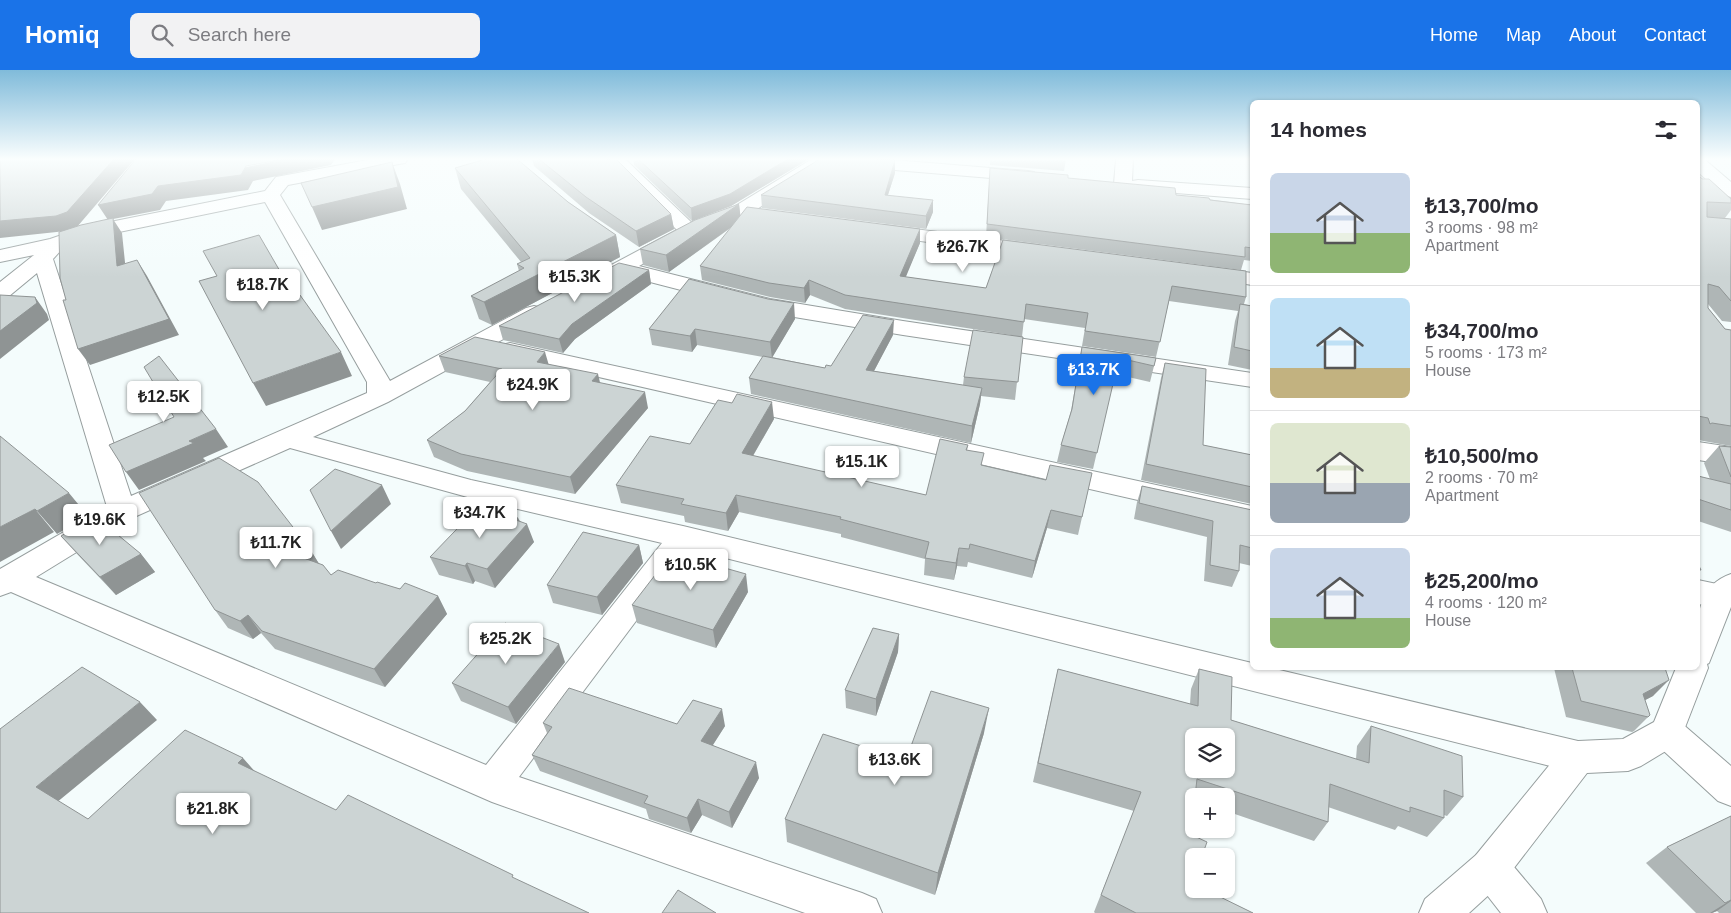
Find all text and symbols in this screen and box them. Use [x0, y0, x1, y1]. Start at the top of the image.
search box [130, 13, 480, 58]
text: Homiq [25, 21, 100, 48]
icon: search [148, 21, 176, 49]
text: Search here [188, 24, 291, 45]
text: Home [1430, 25, 1478, 45]
text: Map [1506, 25, 1541, 45]
text: About [1569, 25, 1616, 45]
text: Contact [1644, 25, 1706, 45]
icon: filters [1652, 116, 1680, 144]
text: 14 homes [1270, 118, 1367, 141]
icon: home [1310, 193, 1370, 253]
text: ₺13,700/mo [1425, 194, 1539, 217]
text: 3 rooms · 98 m² [1425, 219, 1538, 236]
pin: ₺26.7K [922, 230, 1004, 273]
text: Apartment [1425, 237, 1499, 254]
text: ₺26.7K [937, 238, 989, 255]
pin: ₺15.3K [534, 260, 616, 303]
pin: ₺18.7K [222, 268, 304, 311]
text: ₺15.3K [549, 268, 601, 285]
text: ₺18.7K [237, 276, 289, 293]
icon: home [1310, 318, 1370, 378]
text: ₺34,700/mo [1425, 319, 1539, 342]
text: 5 rooms · 173 m² [1425, 344, 1547, 361]
pin: ₺13.7K [1053, 354, 1135, 396]
text: ₺13.7K [1068, 361, 1120, 378]
text: House [1425, 362, 1471, 379]
pin: ₺24.9K [492, 368, 574, 411]
text: ₺24.9K [507, 376, 559, 393]
pin: ₺12.5K [123, 380, 205, 423]
text: ₺12.5K [138, 388, 190, 405]
icon: home [1310, 443, 1370, 503]
text: ₺10,500/mo [1425, 444, 1539, 467]
pin: ₺15.1K [821, 446, 903, 488]
text: ₺15.1K [836, 453, 888, 470]
text: 2 rooms · 70 m² [1425, 469, 1538, 486]
text: Apartment [1425, 487, 1499, 504]
pin: ₺34.7K [439, 496, 521, 539]
pin: ₺19.6K [59, 504, 141, 546]
text: ₺34.7K [454, 504, 506, 521]
text: ₺19.6K [74, 511, 126, 528]
pin: ₺11.7K [235, 526, 317, 569]
text: ₺11.7K [251, 534, 301, 551]
pin: ₺10.5K [650, 548, 732, 591]
text: ₺10.5K [665, 556, 717, 573]
icon: home [1310, 568, 1370, 628]
text: ₺25,200/mo [1425, 569, 1539, 592]
text: 4 rooms · 120 m² [1425, 594, 1547, 611]
text: House [1425, 612, 1471, 629]
pin: ₺25.2K [465, 622, 547, 665]
text: ₺25.2K [480, 630, 532, 647]
map controls [1185, 728, 1235, 898]
button: layers [1185, 728, 1235, 778]
pin: ₺13.6K [854, 744, 936, 786]
text: ₺13.6K [869, 751, 921, 768]
button: + [1185, 788, 1235, 838]
pin: ₺21.8K [172, 792, 254, 835]
text: ₺21.8K [187, 800, 239, 817]
button: − [1185, 848, 1235, 898]

